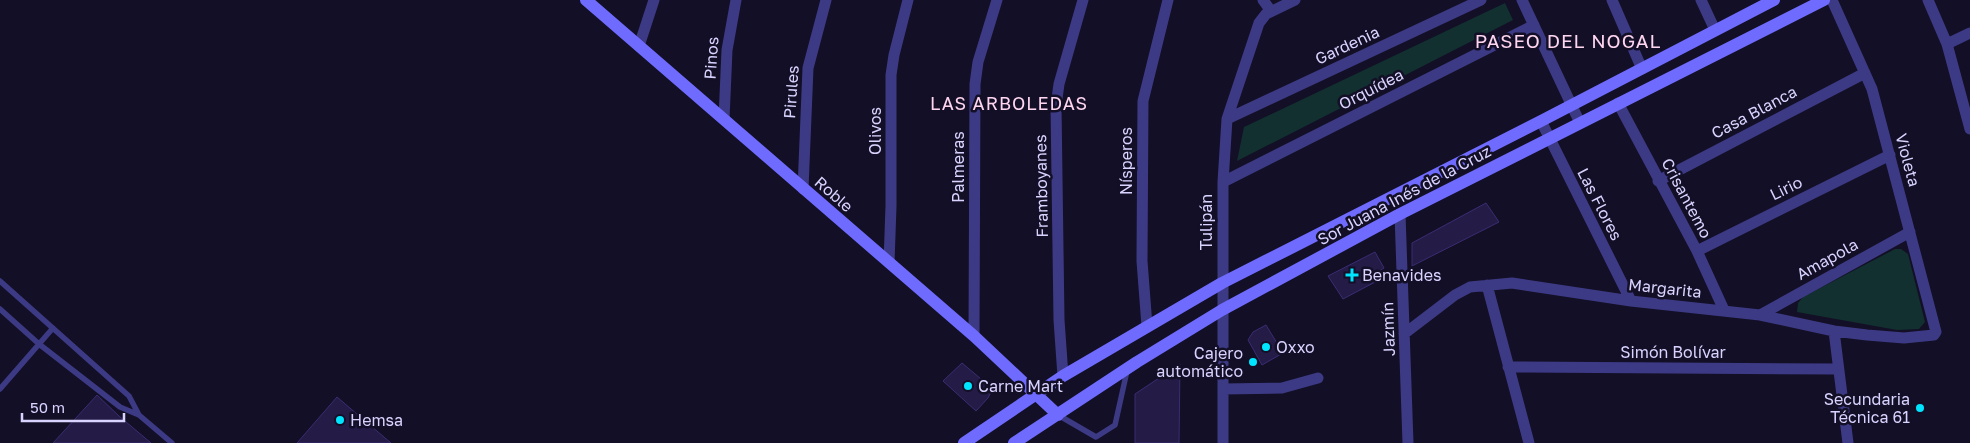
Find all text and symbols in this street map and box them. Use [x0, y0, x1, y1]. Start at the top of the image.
street label: Gardenia [1312, 21, 1382, 69]
district label: PASEO DEL NOGAL [1475, 29, 1661, 52]
street label: Pinos [700, 36, 722, 80]
street label: Orquídea [1335, 64, 1407, 114]
street label: Pirules [779, 65, 803, 119]
street label: Casa Blanca [1708, 81, 1800, 143]
district label: LAS ARBOLEDAS [930, 92, 1088, 114]
street label: Olivos [865, 107, 885, 155]
street label: Nísperos [1116, 127, 1136, 195]
street label: Palmeras [948, 131, 968, 203]
street label: Violeta [1891, 131, 1925, 189]
street label: Framboyanes [1030, 134, 1052, 238]
street label: Sor Juana Inés de la Cruz [1314, 141, 1494, 249]
street label: Crisantemo [1657, 154, 1717, 242]
street label: Las Flores [1573, 164, 1627, 244]
street label: Roble [811, 172, 857, 216]
street label: Lirio [1767, 172, 1805, 204]
street label: Tulipán [1196, 194, 1216, 250]
street label: Amapola [1793, 234, 1861, 284]
place label: Benavides [1362, 265, 1441, 285]
marker: Benavides [1346, 269, 1358, 281]
street label: Margarita [1627, 274, 1703, 302]
street label: Jazmín [1377, 301, 1399, 357]
place label: Oxxo [1276, 337, 1315, 357]
marker: Oxxo [1260, 341, 1272, 353]
street label: Simón Bolívar [1620, 342, 1726, 362]
place label: Cajero automático [1156, 343, 1243, 381]
marker: Cajero automático [1247, 356, 1259, 368]
place label: Carne Mart [978, 376, 1063, 396]
marker: Carne Mart [962, 380, 974, 392]
place label: Secundaria Técnica 61 [1824, 389, 1910, 427]
scale bar [22, 390, 125, 422]
text: 50 m [30, 398, 65, 416]
marker: Secundaria Técnica 61 [1914, 402, 1926, 414]
place label: Hemsa [350, 410, 403, 430]
marker: Hemsa [334, 414, 346, 426]

